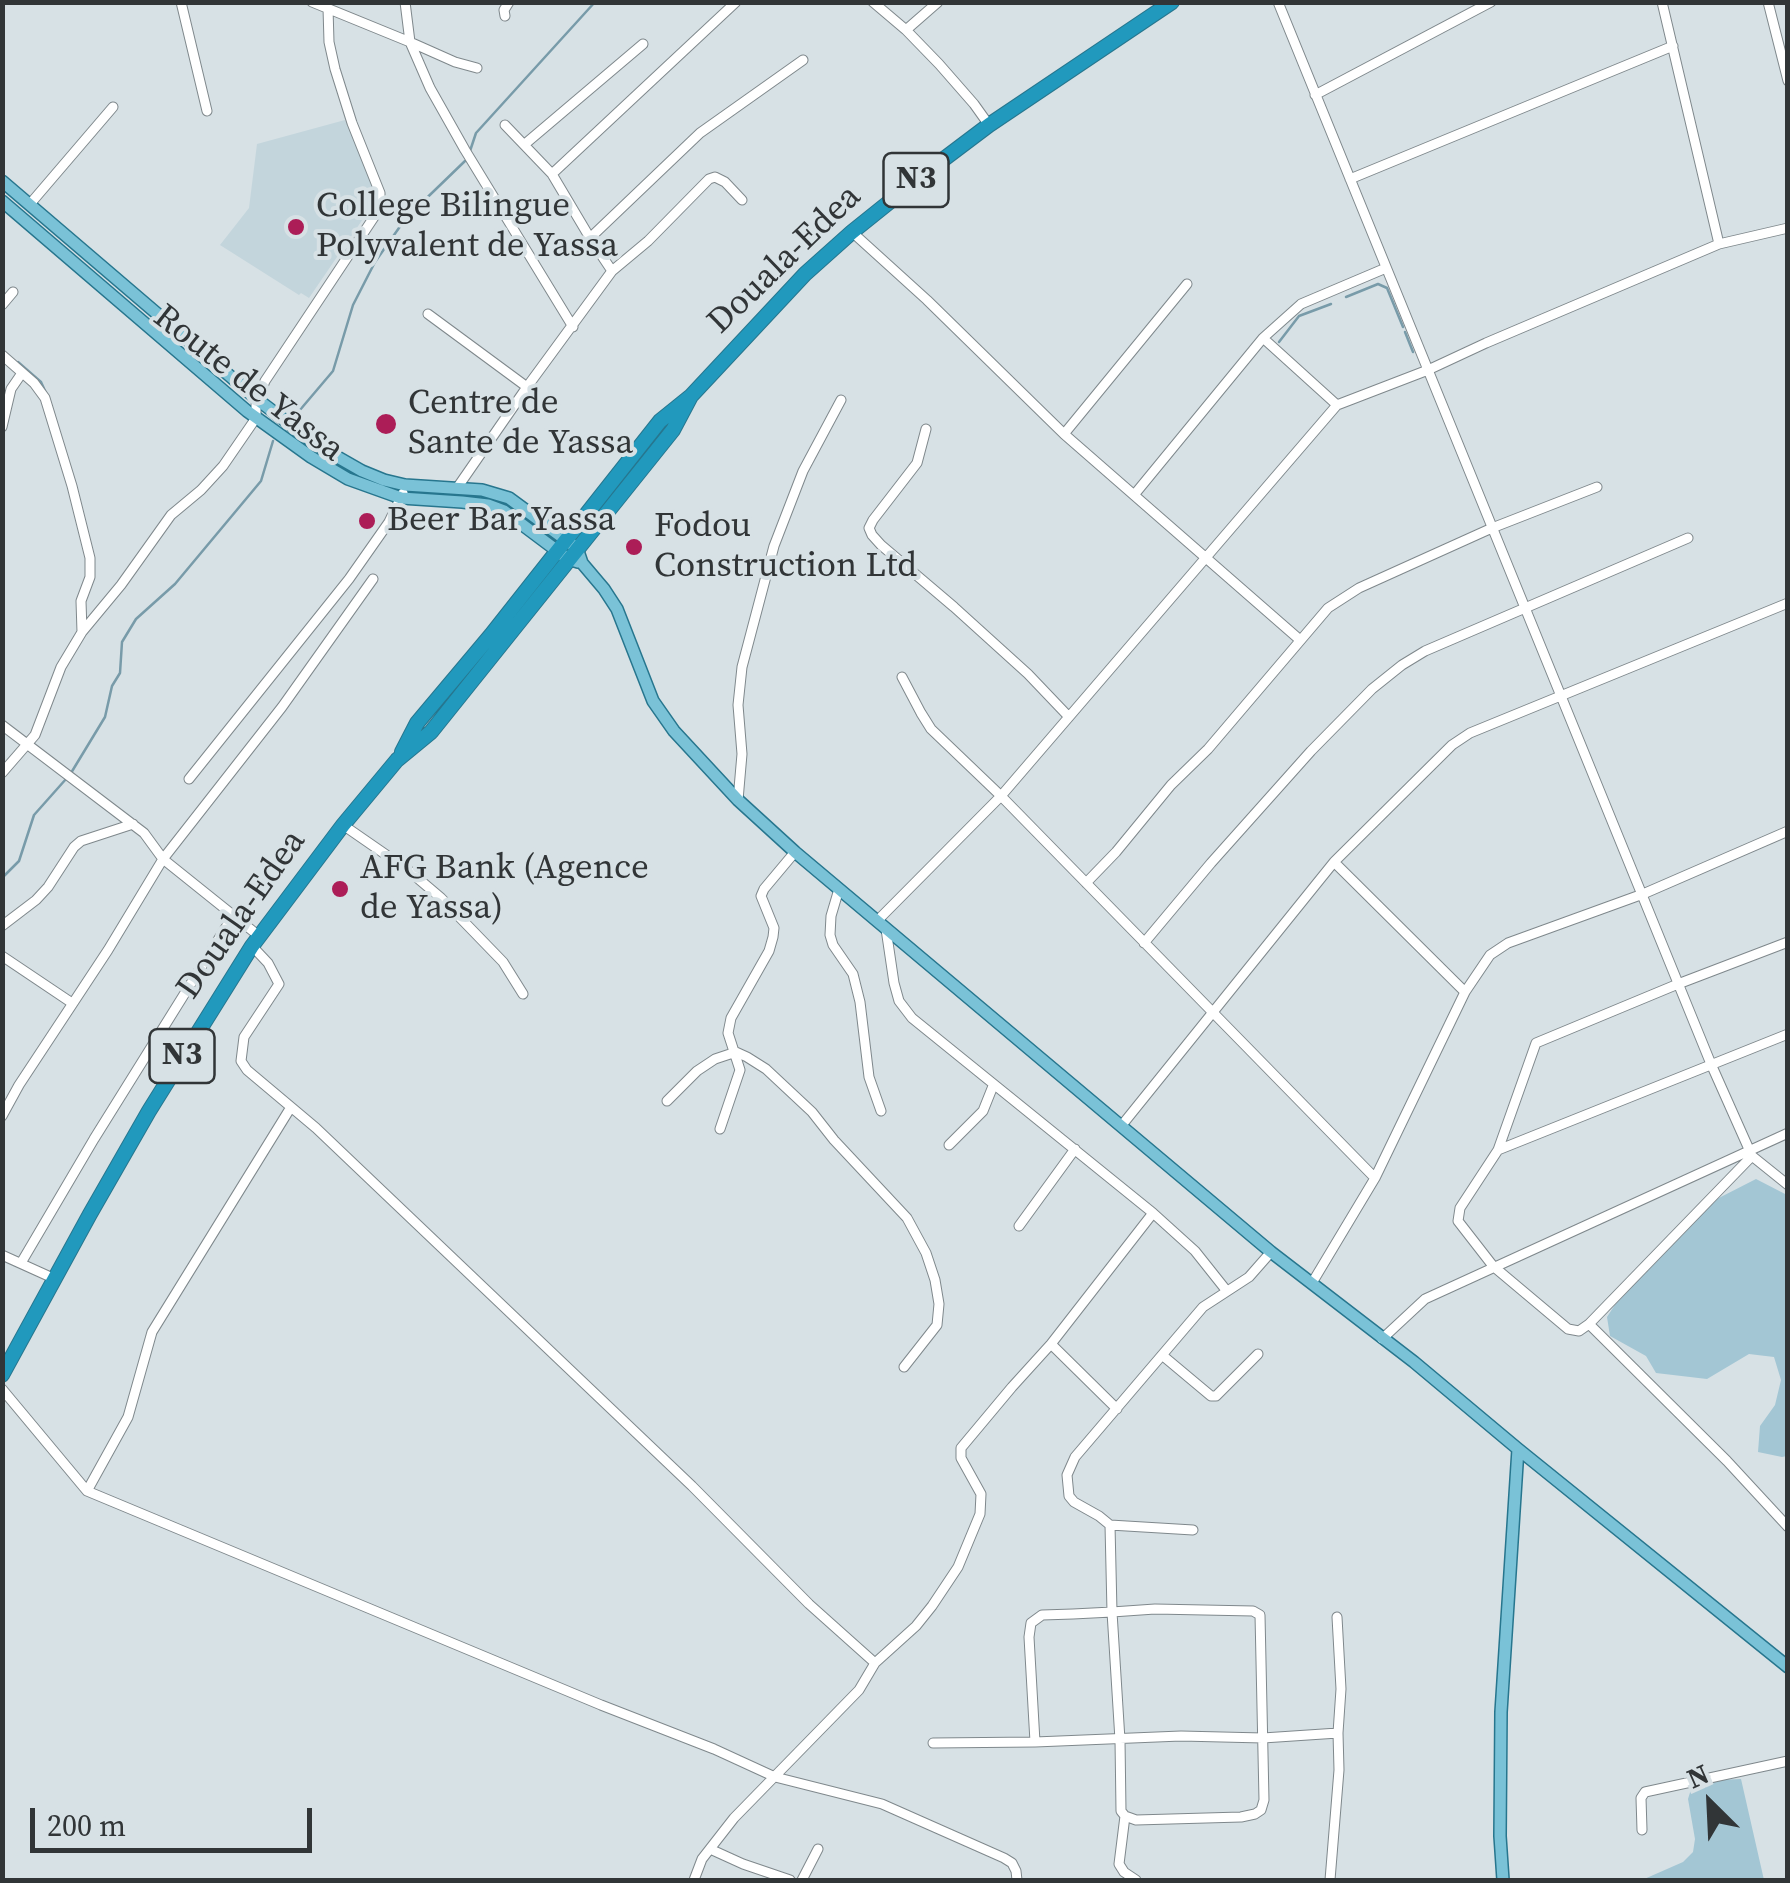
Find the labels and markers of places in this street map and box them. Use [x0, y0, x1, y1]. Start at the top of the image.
place label: College Bilingue Polyvalent de Yassa [316, 186, 618, 268]
marker: College Bilingue Polyvalent de Yassa [285, 216, 307, 238]
place label: Centre de Sante de Yassa [408, 383, 633, 465]
marker: Centre de Sante de Yassa [373, 411, 399, 437]
place label: Beer Bar Yassa [387, 500, 616, 542]
place label: Fodou Construction Ltd [654, 506, 917, 588]
marker: Beer Bar Yassa [356, 510, 378, 532]
marker: Fodou Construction Ltd [623, 536, 645, 558]
place label: AFG Bank (Agence de Yassa) [360, 848, 649, 930]
marker: AFG Bank (Agence de Yassa) [329, 878, 351, 900]

